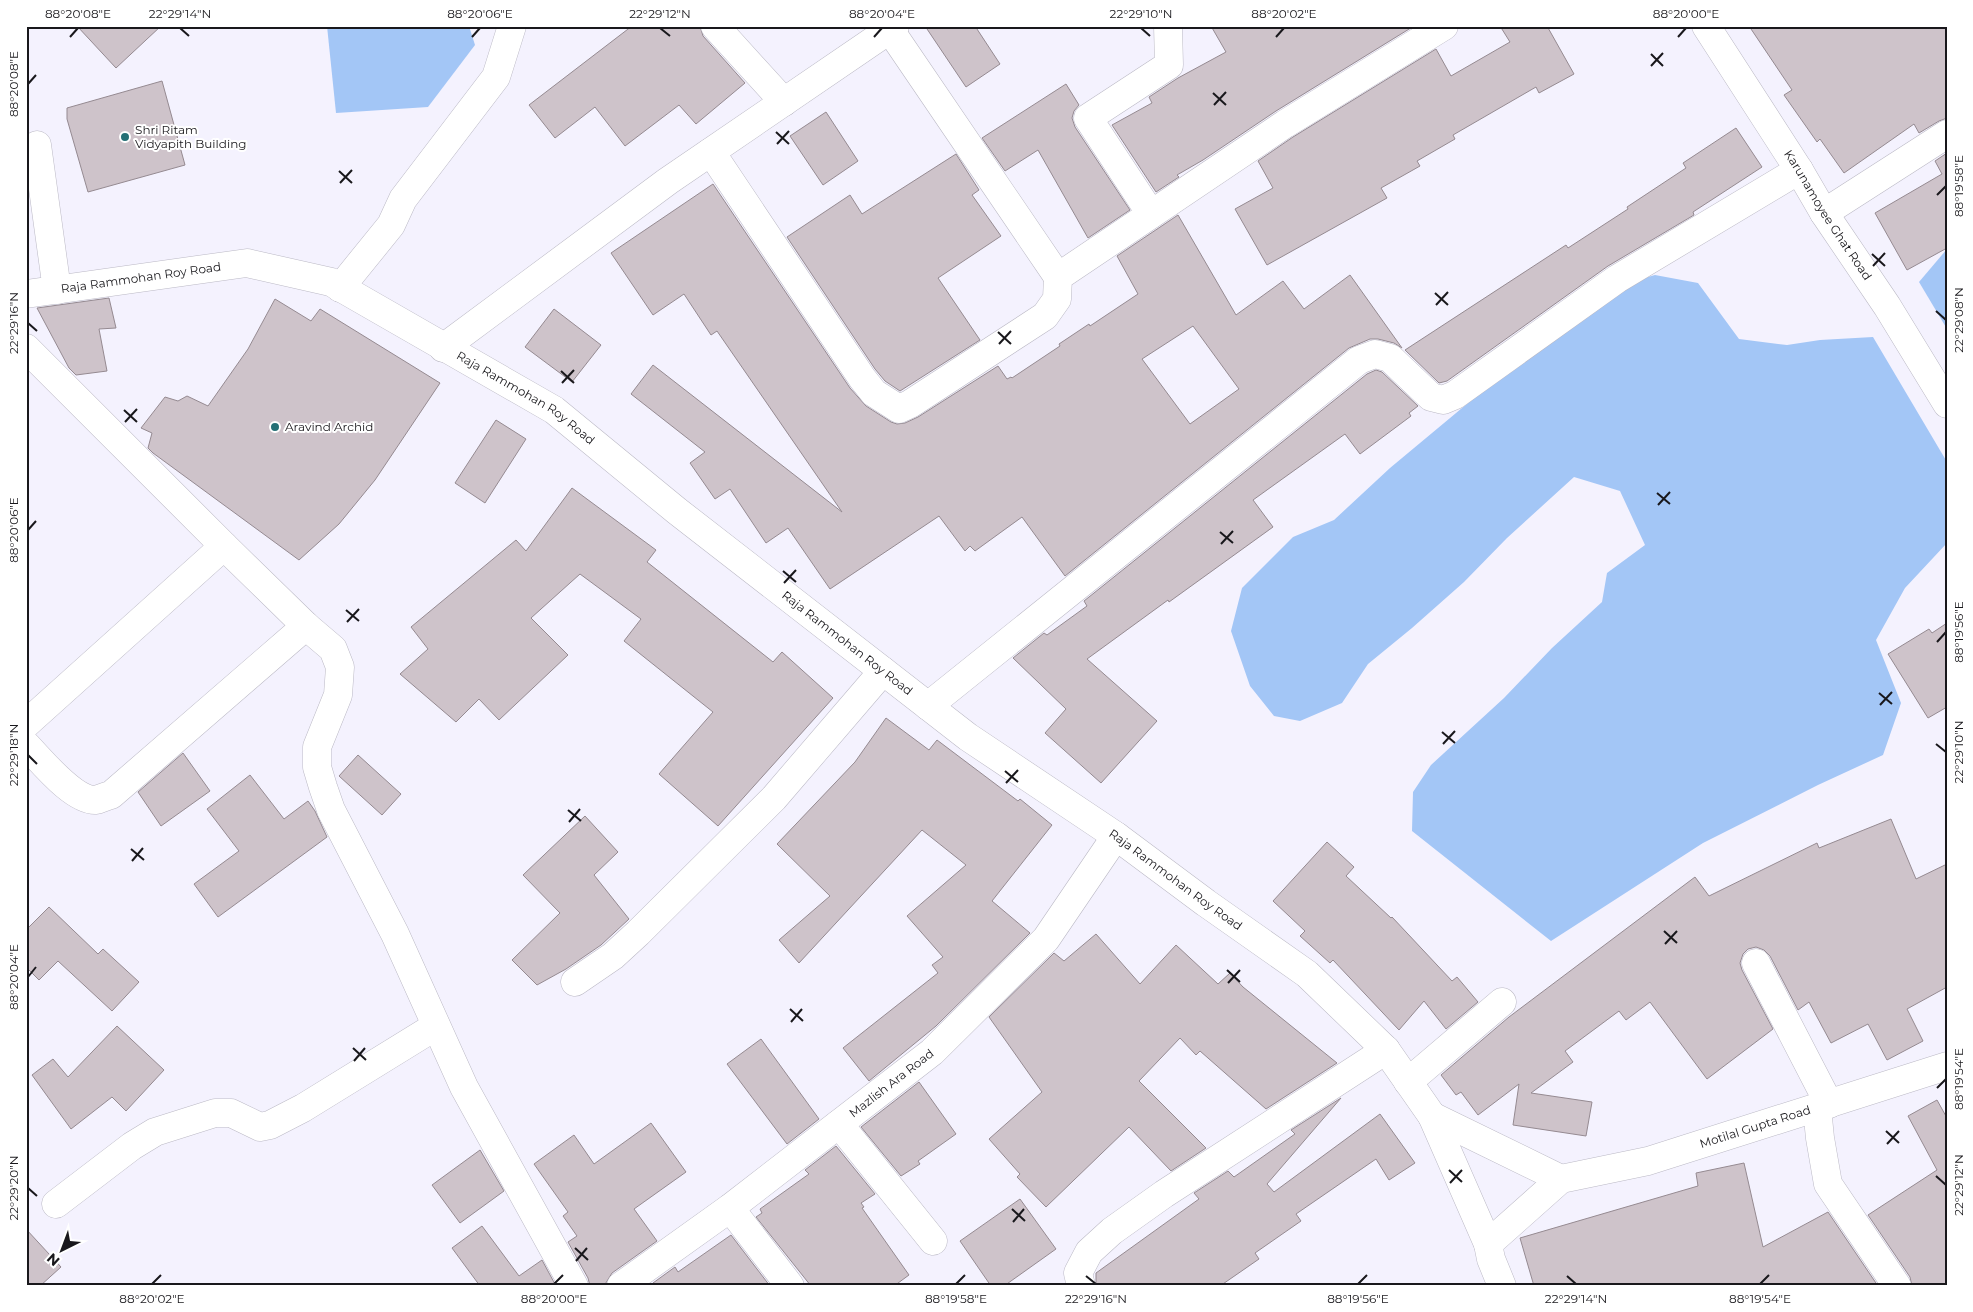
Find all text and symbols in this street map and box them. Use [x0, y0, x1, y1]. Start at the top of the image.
text: 88°20'08"E [45, 6, 111, 21]
text: 22°29'14"N [149, 6, 211, 21]
text: 88°20'06"E [447, 6, 513, 21]
text: 22°29'12"N [629, 6, 691, 21]
text: 88°20'04"E [849, 6, 915, 21]
text: 22°29'10"N [1110, 6, 1172, 21]
text: 88°20'02"E [1251, 6, 1317, 21]
text: 88°20'00"E [1653, 6, 1719, 21]
text: 88°20'08"E [6, 51, 21, 117]
place label: Shri Ritam Vidyapith Building [135, 122, 246, 151]
marker: Shri Ritam Vidyapith Building [119, 131, 131, 143]
street label: Karunamoyee Ghat Road [1781, 147, 1875, 283]
text: 88°19'58"E [1951, 155, 1966, 217]
street label: Raja Rammohan Roy Road [60, 259, 222, 296]
text: 22°29'08"N [1951, 287, 1966, 353]
text: 22°29'16"N [6, 292, 21, 354]
street label: Raja Rammohan Roy Road [454, 348, 598, 447]
place label: Aravind Archid [285, 419, 373, 434]
marker: Aravind Archid [269, 421, 281, 433]
text: 88°20'06"E [6, 497, 21, 563]
street label: Raja Rammohan Roy Road [779, 587, 916, 698]
text: 88°19'56"E [1951, 601, 1966, 663]
text: 22°29'10"N [1951, 721, 1966, 783]
text: 22°29'18"N [6, 724, 21, 786]
street label: Raja Rammohan Roy Road [1106, 826, 1245, 933]
text: 88°20'04"E [6, 944, 21, 1010]
street label: Mazlish Ara Road [846, 1046, 936, 1120]
text: 88°19'54"E [1951, 1048, 1966, 1110]
street label: Motilal Gupta Road [1698, 1102, 1812, 1151]
text: 22°29'12"N [1951, 1154, 1966, 1216]
text: 22°29'20"N [6, 1155, 21, 1221]
north arrow [38, 1224, 88, 1274]
text: N [43, 1249, 64, 1270]
text: 88°20'02"E [119, 1291, 185, 1306]
text: 88°20'00"E [521, 1291, 587, 1306]
text: 88°19'58"E [925, 1291, 987, 1306]
text: 22°29'16"N [1065, 1291, 1127, 1306]
text: 88°19'56"E [1327, 1291, 1389, 1306]
text: 22°29'14"N [1545, 1291, 1607, 1306]
text: 88°19'54"E [1729, 1291, 1791, 1306]

